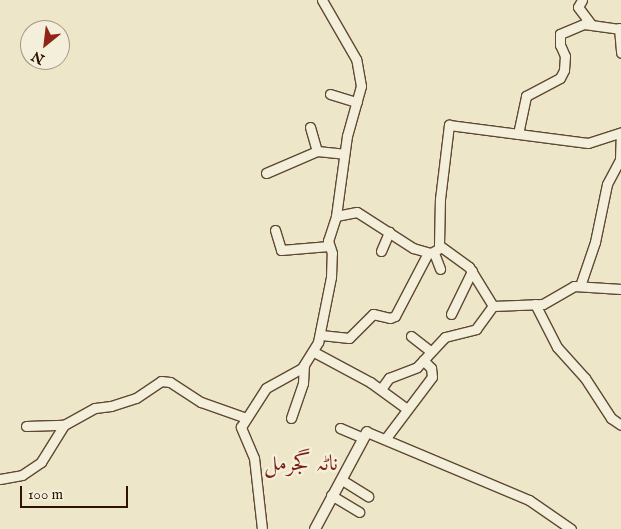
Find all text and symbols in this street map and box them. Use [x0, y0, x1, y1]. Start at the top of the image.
north arrow [20, 20, 70, 70]
text: N [29, 46, 48, 68]
district label: ناٹہ گجرمل [264, 452, 338, 478]
scale bar [22, 476, 130, 508]
text: 100 m [28, 485, 63, 504]

